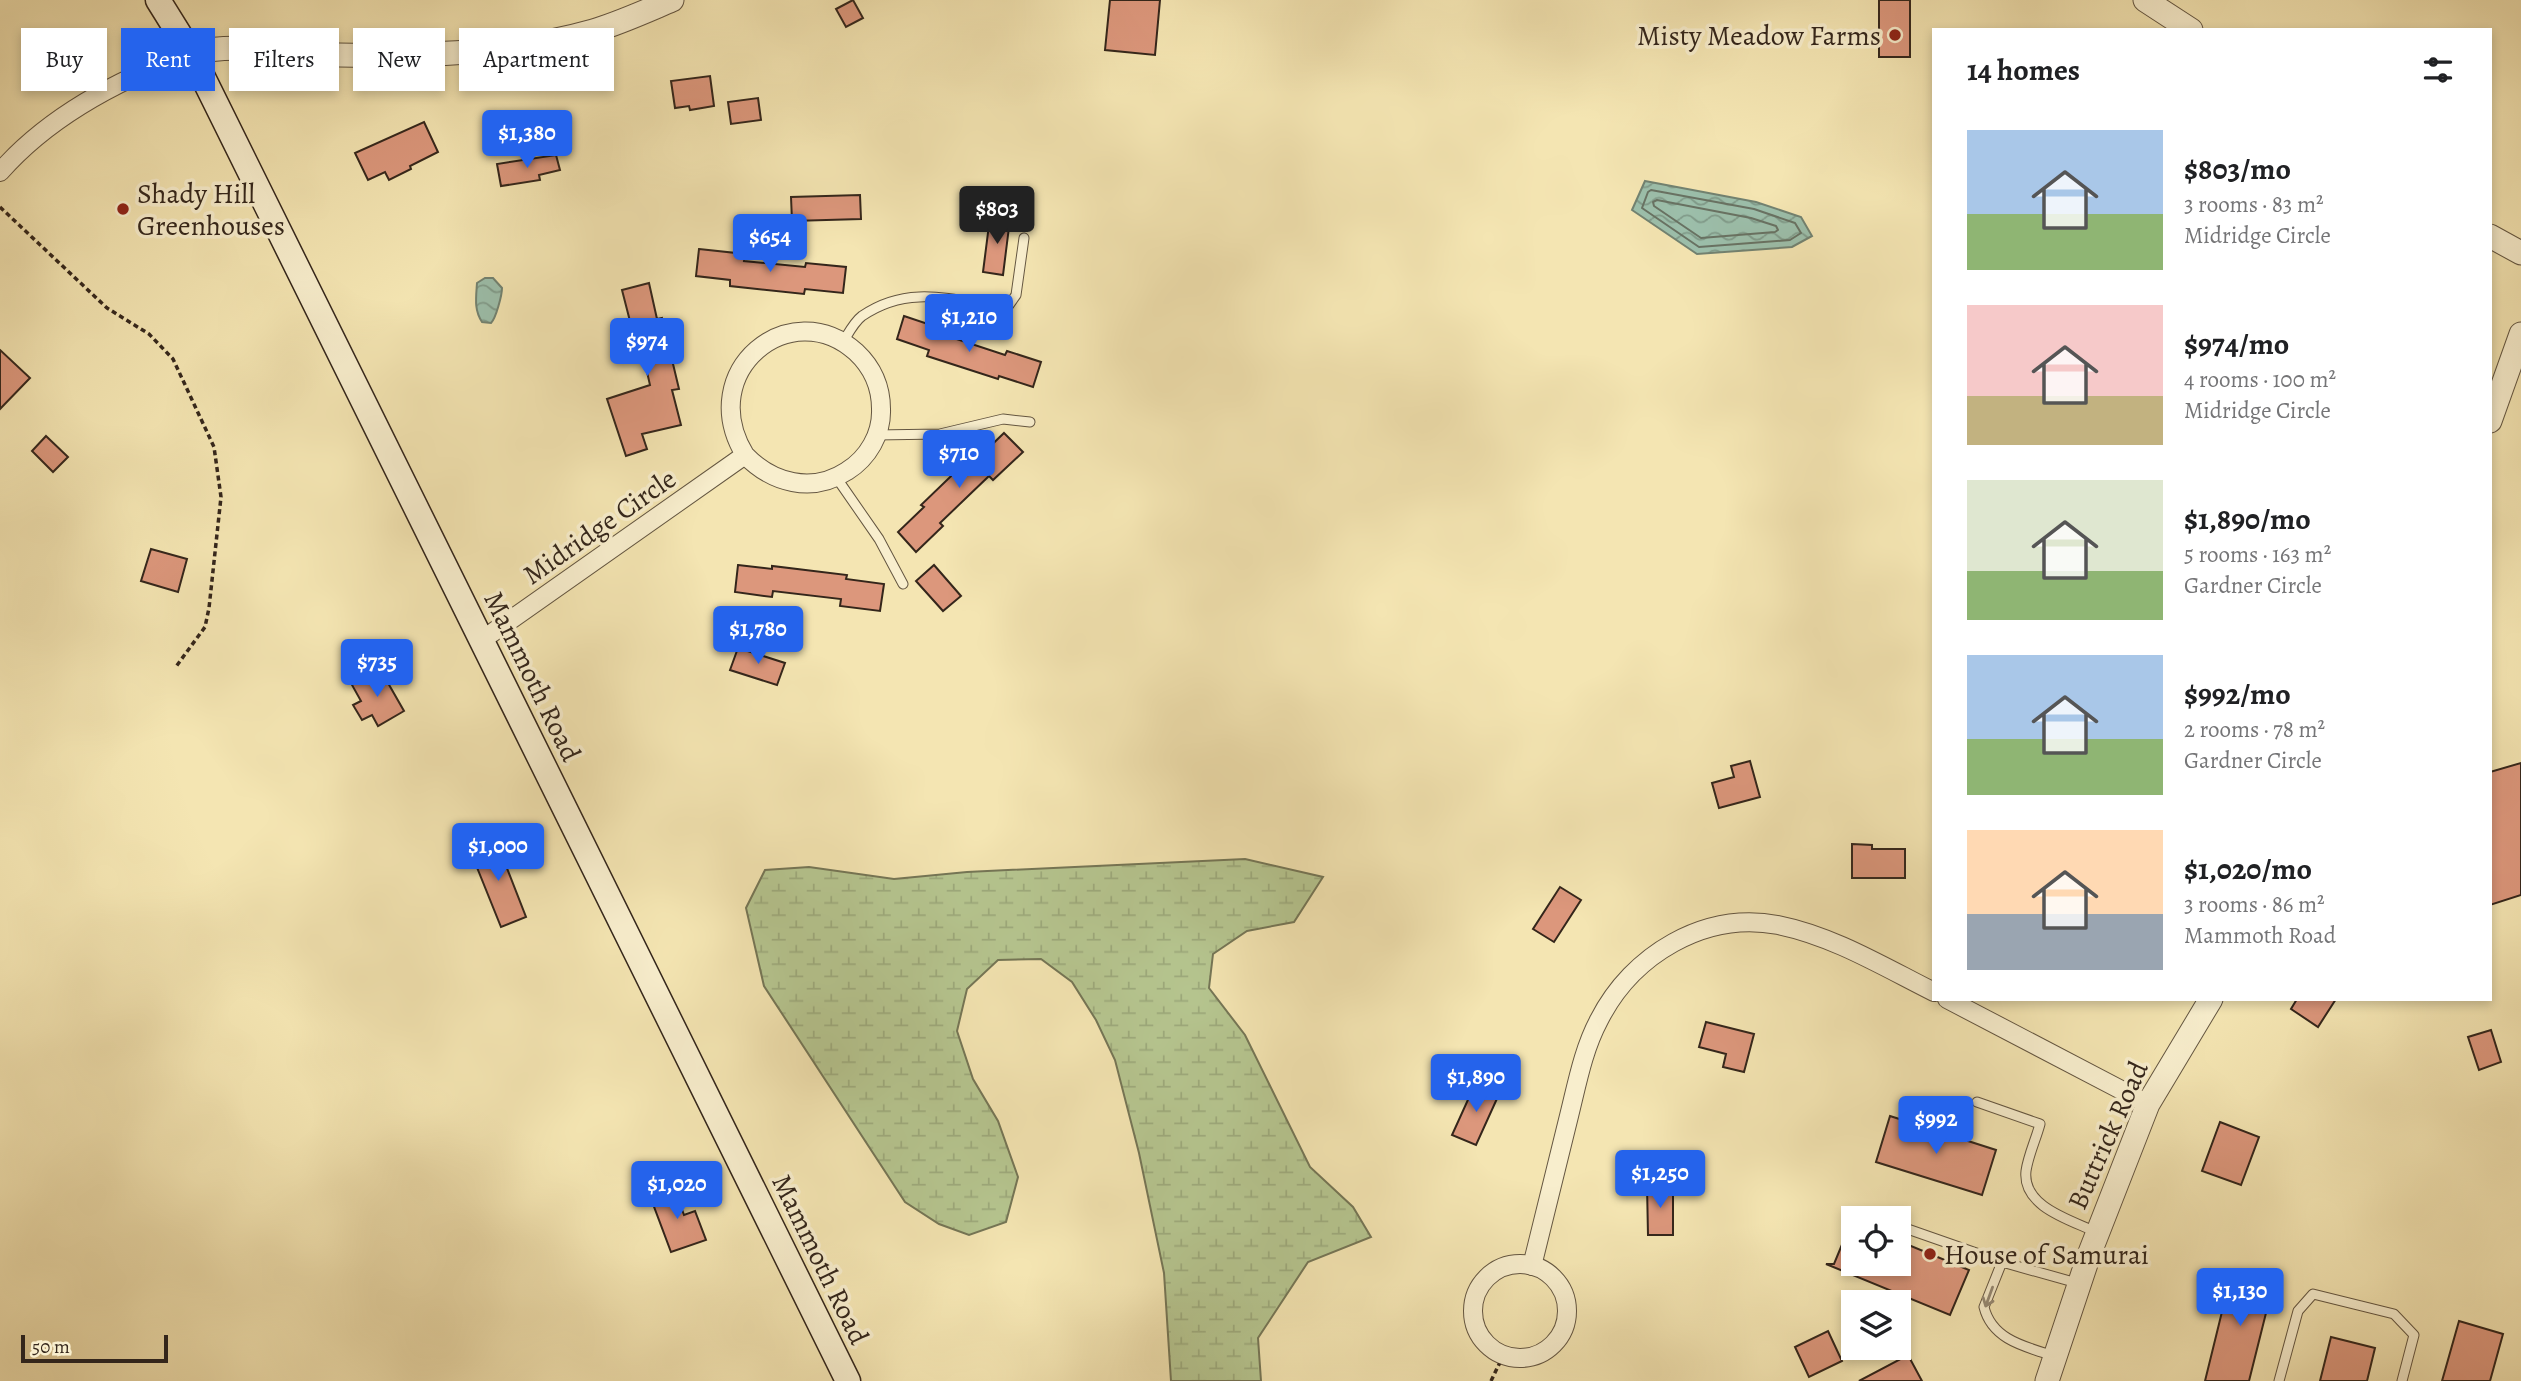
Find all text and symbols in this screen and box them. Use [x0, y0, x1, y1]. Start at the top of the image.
place label: Misty Meadow Farms [1637, 17, 1881, 55]
marker: Misty Meadow Farms [1887, 27, 1903, 43]
chip: Buy [21, 28, 107, 91]
chip: Rent [121, 28, 215, 91]
chip: Filters [229, 28, 339, 91]
chip: New [353, 28, 445, 91]
chip: Apartment [459, 28, 614, 91]
text: 14 homes [1967, 50, 2080, 90]
icon: filters [2419, 51, 2457, 89]
pin: $1,380 [470, 110, 584, 170]
text: $1,380 [498, 117, 556, 148]
text: $803/mo [2184, 149, 2291, 189]
icon: home [2023, 158, 2107, 242]
place label: Shady Hill Greenhouses [137, 175, 285, 245]
pin: $803 [956, 187, 1038, 246]
text: 3 rooms · 83 m² [2184, 189, 2324, 220]
text: $803 [975, 193, 1019, 224]
marker: Shady Hill Greenhouses [115, 201, 131, 217]
pin: $654 [729, 215, 811, 274]
text: Midridge Circle [2184, 220, 2331, 251]
text: $654 [749, 221, 791, 252]
pin: $1,210 [912, 294, 1026, 354]
text: $1,210 [941, 301, 997, 332]
pin: $974 [606, 318, 688, 378]
text: $974/mo [2184, 324, 2289, 364]
text: $974 [626, 325, 668, 356]
icon: home [2023, 333, 2107, 417]
text: 4 rooms · 100 m² [2184, 364, 2336, 395]
text: Midridge Circle [2184, 395, 2331, 426]
pin: $710 [918, 430, 1000, 490]
text: $710 [939, 437, 979, 468]
street label: Midridge Circle [515, 460, 684, 594]
text: $1,890/mo [2184, 499, 2311, 539]
icon: home [2023, 508, 2107, 592]
text: 5 rooms · 163 m² [2184, 539, 2331, 570]
text: Gardner Circle [2184, 570, 2322, 601]
street label: Mammoth Road [474, 585, 590, 769]
pin: $1,780 [701, 606, 815, 666]
text: $1,780 [729, 613, 787, 644]
pin: $735 [336, 640, 418, 699]
text: $735 [357, 646, 397, 677]
text: $992/mo [2184, 674, 2291, 714]
icon: home [2023, 683, 2107, 767]
text: 2 rooms · 78 m² [2184, 714, 2325, 745]
text: Gardner Circle [2184, 745, 2322, 776]
pin: $1,000 [441, 824, 555, 883]
text: $1,000 [468, 830, 528, 861]
text: $1,020/mo [2184, 849, 2312, 889]
icon: home [2023, 858, 2107, 942]
text: 3 rooms · 86 m² [2184, 889, 2325, 920]
text: Mammoth Road [2184, 920, 2336, 951]
pin: $1,890 [1419, 1054, 1533, 1114]
street label: Buttrick Road [2058, 1054, 2158, 1216]
text: $1,890 [1447, 1061, 1505, 1092]
pin: $992 [1895, 1096, 1977, 1156]
text: $992 [1914, 1103, 1958, 1134]
pin: $1,250 [1603, 1150, 1717, 1210]
text: $1,250 [1631, 1157, 1689, 1188]
pin: $1,020 [620, 1162, 734, 1221]
text: $1,020 [647, 1168, 707, 1199]
street label: Mammoth Road [762, 1168, 878, 1352]
map controls [1841, 1206, 1911, 1360]
button: locate [1841, 1206, 1911, 1276]
place label: House of Samurai [1944, 1236, 2149, 1274]
marker: House of Samurai [1922, 1246, 1938, 1262]
pin: $1,130 [2183, 1268, 2297, 1328]
text: $1,130 [2213, 1275, 2267, 1306]
one-way arrow [1982, 1286, 1994, 1308]
button: layers [1841, 1290, 1911, 1360]
scale bar [21, 1332, 168, 1364]
text: 50 m [32, 1334, 70, 1360]

